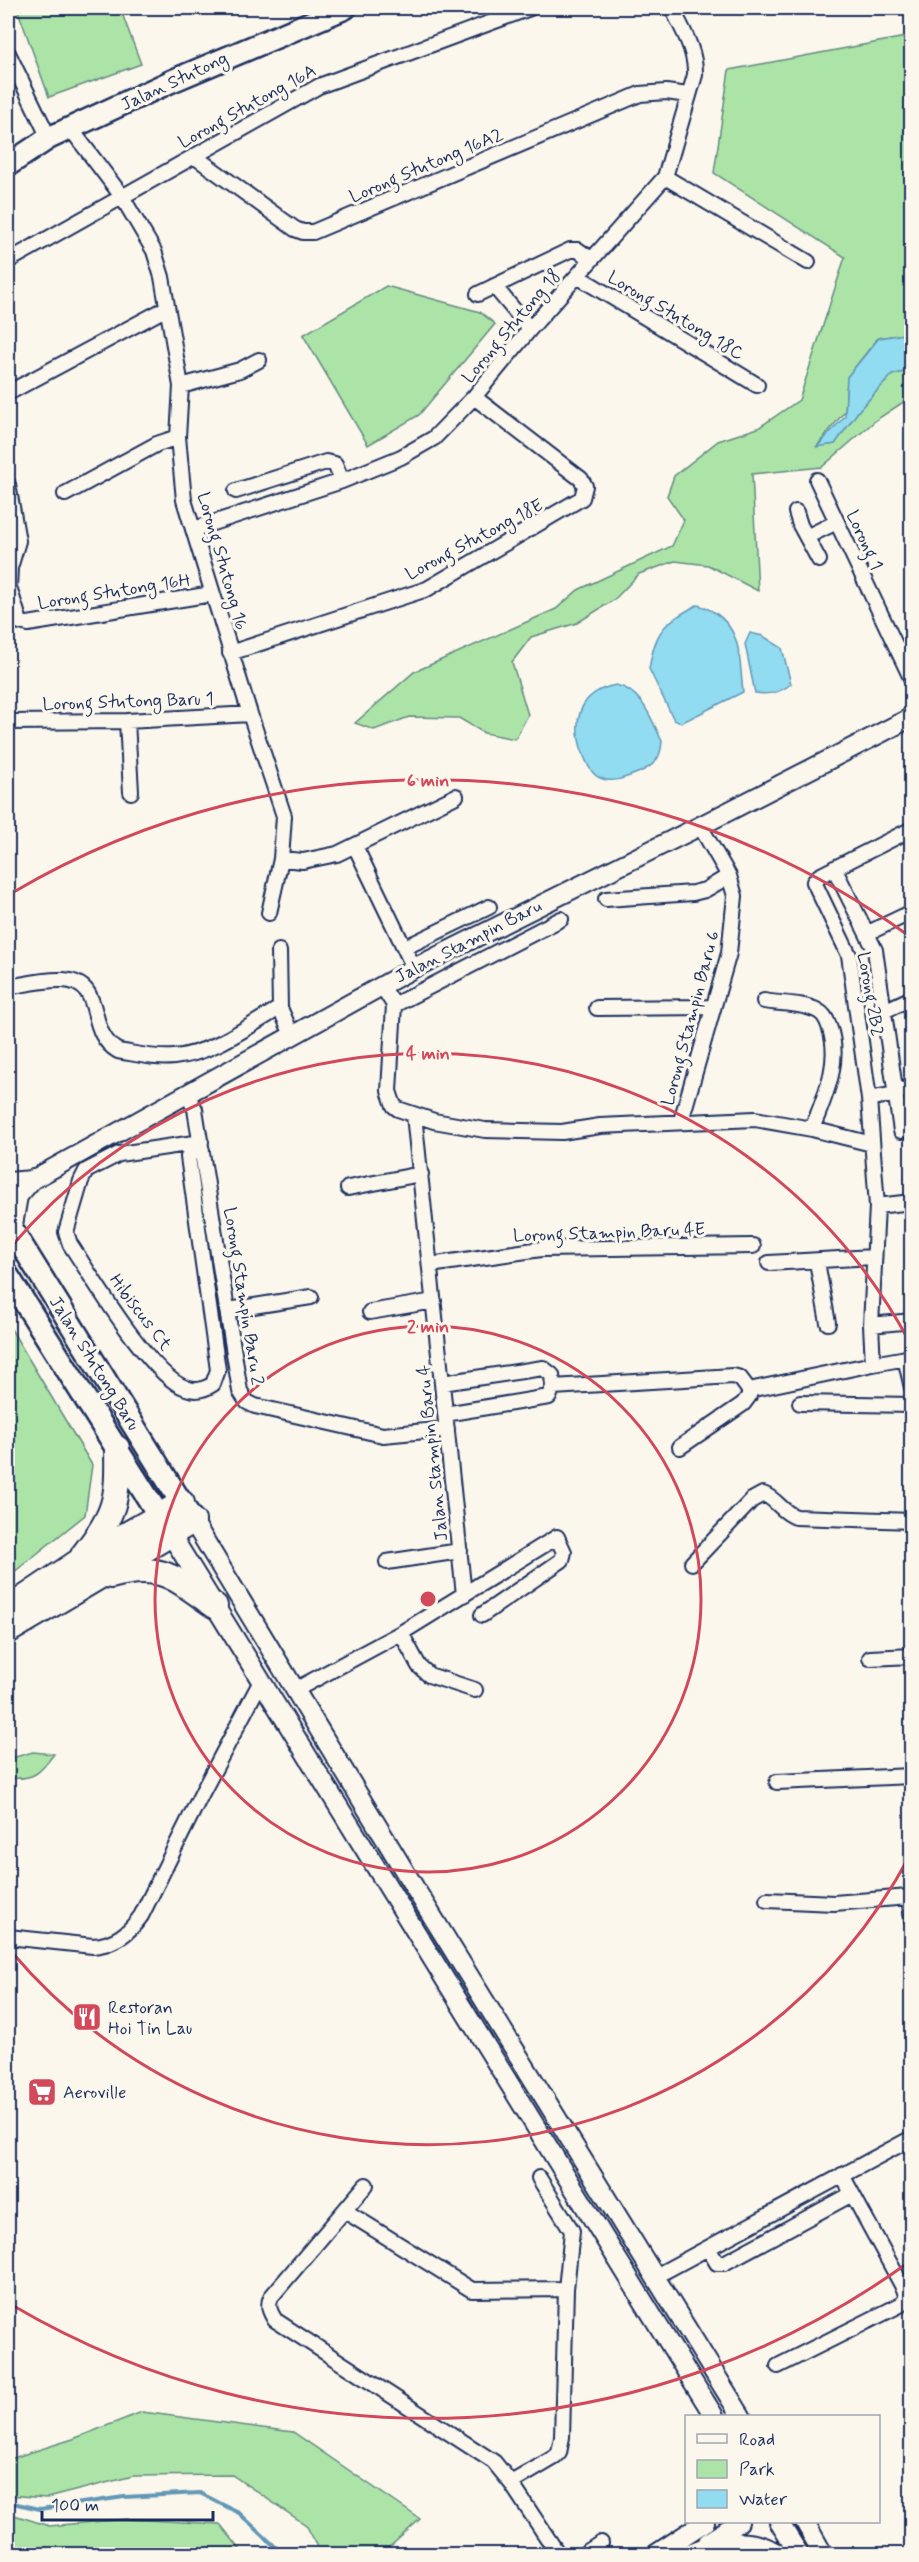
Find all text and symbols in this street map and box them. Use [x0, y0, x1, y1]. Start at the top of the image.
street label: Jalan Stutong [117, 47, 232, 118]
street label: Lorong Stutong 16A [174, 59, 322, 156]
street label: Lorong Stutong 16A2 [346, 123, 508, 211]
street label: Lorong Stutong 18 [457, 264, 568, 390]
street label: Lorong Stutong 18C [602, 266, 748, 368]
street label: Lorong Stutong 16 [189, 490, 253, 634]
street label: Lorong Stutong 18E [401, 493, 548, 588]
street label: Lorong 1 [838, 507, 888, 575]
street label: Lorong Stutong 16H [36, 568, 192, 618]
street label: Lorong Stutong Baru 1 [42, 687, 214, 719]
text: 6 min [407, 769, 449, 793]
street label: Jalan Stampin Baru [391, 894, 546, 989]
street label: Lorong Stampin Baru 6 [656, 928, 728, 1109]
street label: Lorong 2B2 [849, 950, 889, 1039]
text: 4 min [406, 1042, 450, 1066]
street label: Lorong Stampin Baru 2 [215, 1205, 269, 1387]
street label: Lorong Stampin Baru 4E [513, 1218, 705, 1250]
street label: Hibiscus Ct [103, 1269, 177, 1356]
street label: Jalan Stutong Baru [42, 1292, 145, 1436]
text: 2 min [407, 1315, 449, 1339]
street label: Jalan Stampin Baru 4 [412, 1364, 454, 1542]
centre of rings [418, 1589, 438, 1609]
place label: Restoran Hoi Tin Lau [108, 1996, 192, 2041]
restaurant icon: Restoran Hoi Tin Lau [71, 2001, 103, 2033]
supermarket icon: Aeroville [26, 2076, 58, 2108]
place label: Aeroville [63, 2081, 126, 2105]
legend [685, 2415, 880, 2523]
text: Road [739, 2428, 775, 2452]
text: Park [739, 2458, 775, 2482]
scale bar [42, 2484, 213, 2522]
text: Water [739, 2488, 788, 2512]
text: 100 m [51, 2494, 99, 2518]

